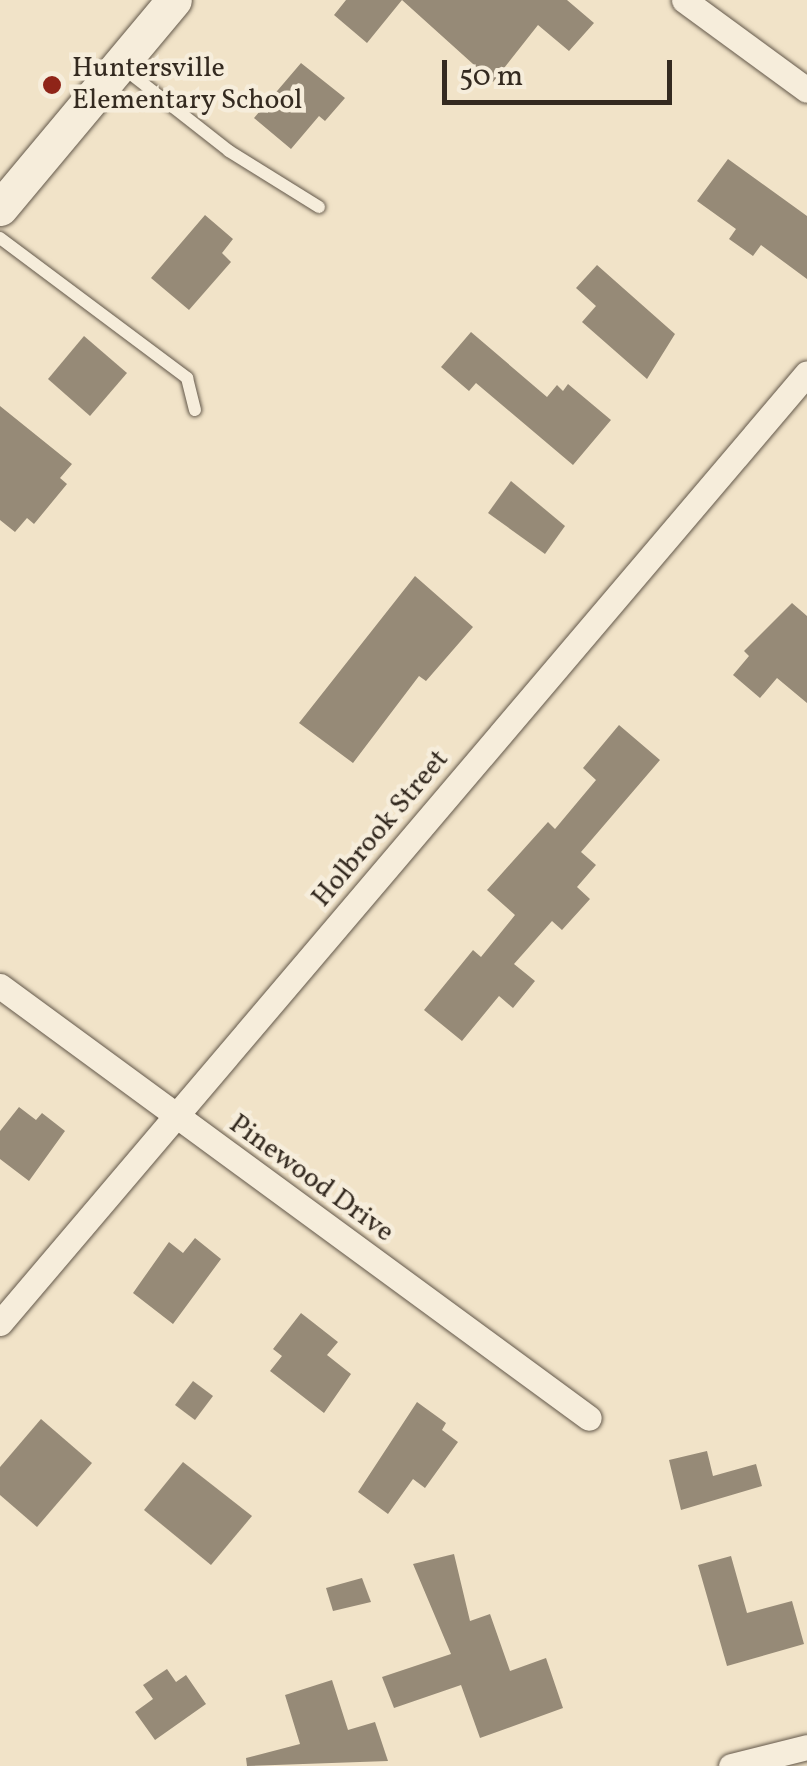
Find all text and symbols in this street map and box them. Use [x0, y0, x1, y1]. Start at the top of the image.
scale bar [447, 40, 677, 102]
place label: Huntersville Elementary School [72, 52, 303, 118]
text: 50 m [459, 56, 523, 98]
marker: Huntersville Elementary School [41, 74, 63, 96]
street label: Holbrook Street [305, 744, 457, 914]
street label: Pinewood Drive [222, 1108, 400, 1250]

